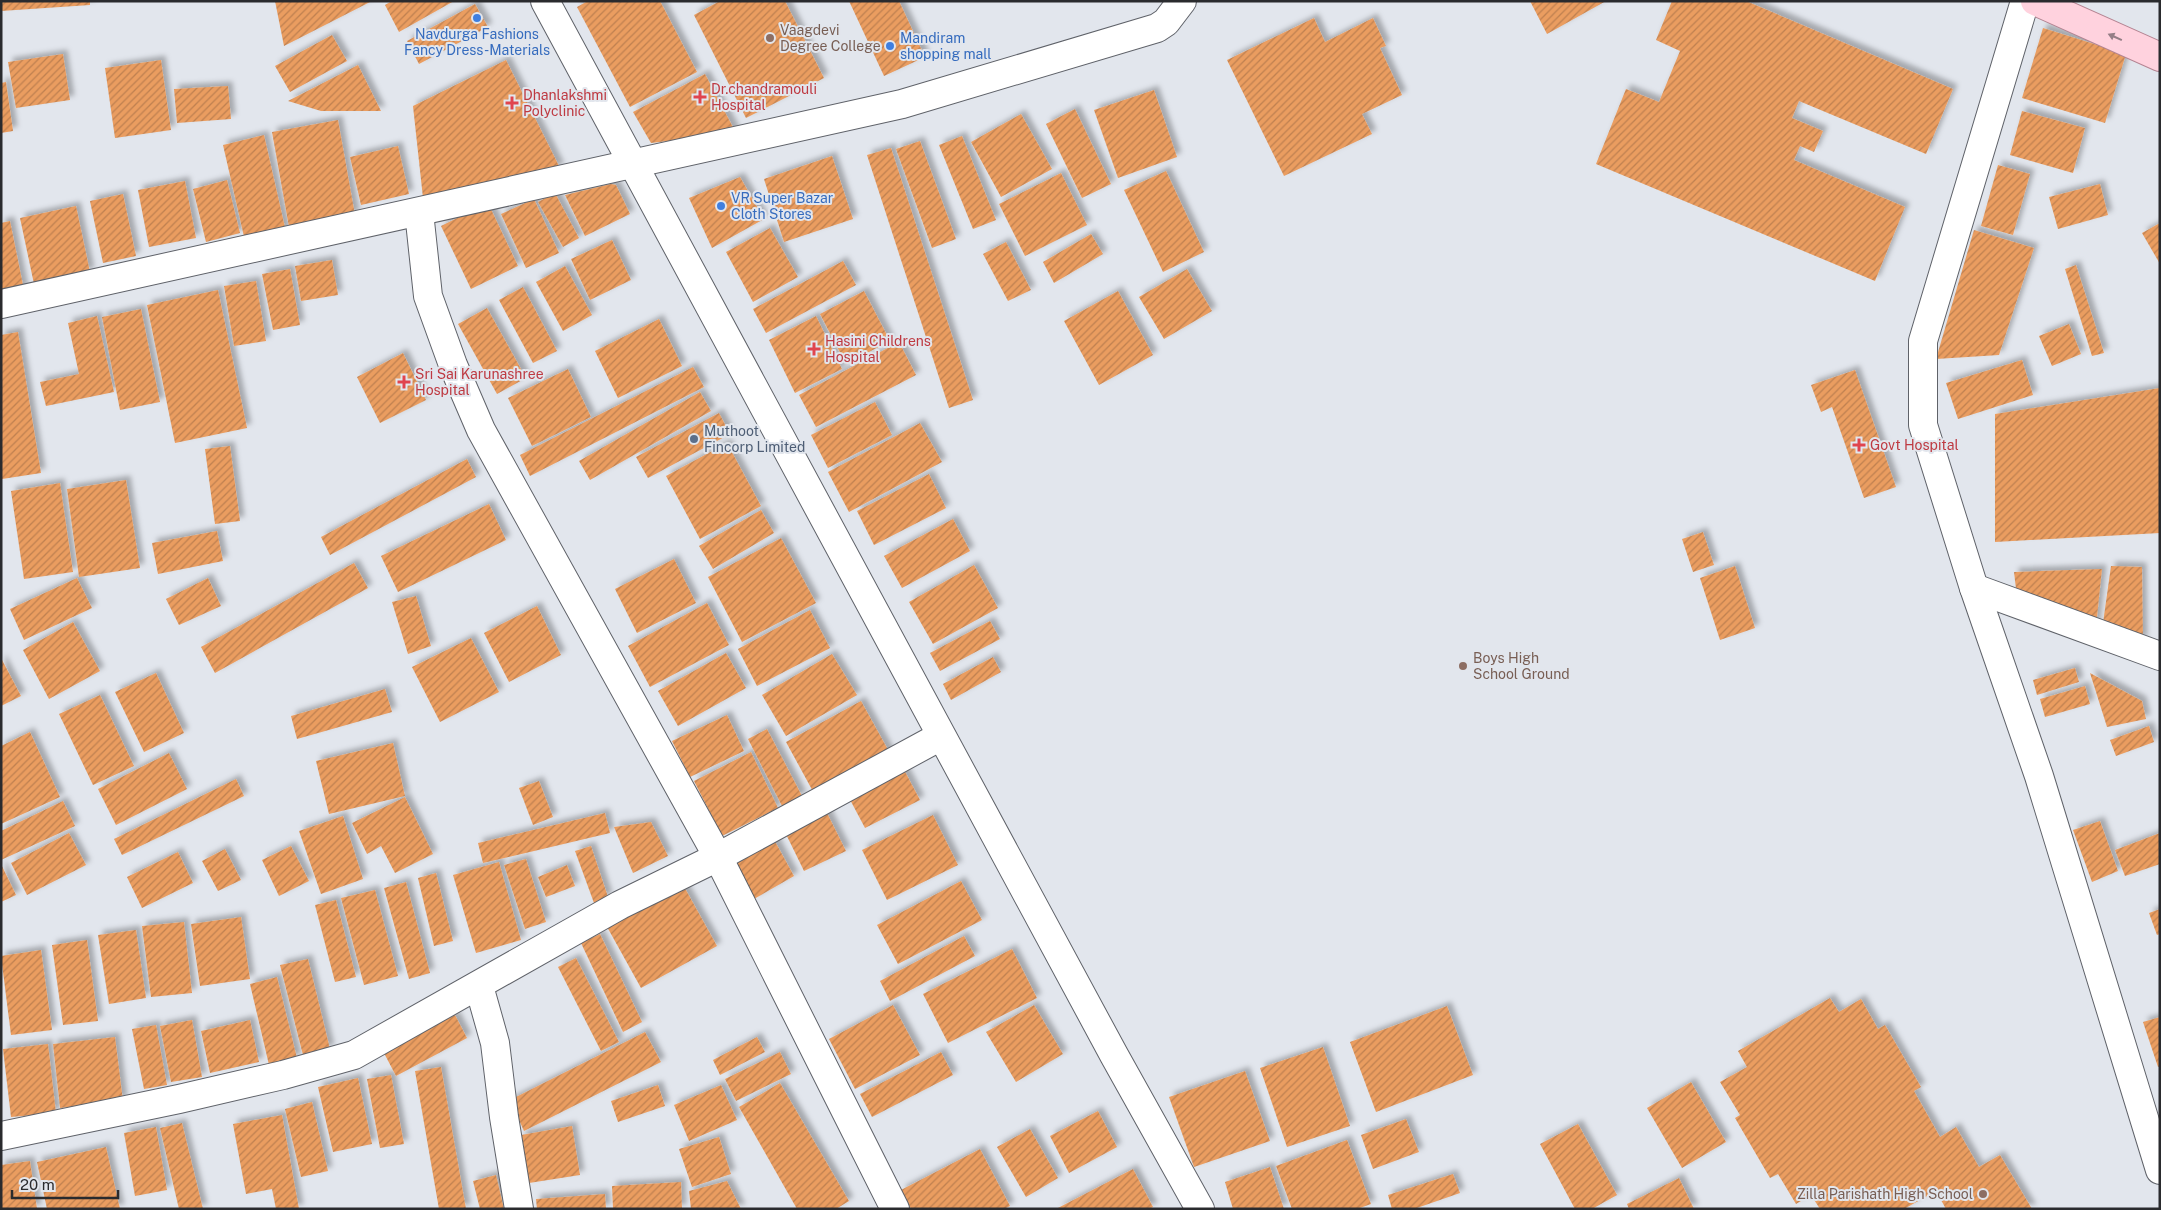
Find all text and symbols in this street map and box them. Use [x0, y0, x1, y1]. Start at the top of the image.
marker: Navdurga Fashions Fancy Dress-Materials [471, 12, 483, 24]
place label: Vaagdevi Degree College [780, 22, 881, 54]
place label: Navdurga Fashions Fancy Dress-Materials [404, 26, 550, 58]
place label: Mandiram shopping mall [900, 30, 992, 62]
marker: Vaagdevi Degree College [764, 32, 776, 44]
one-way arrow [2108, 33, 2122, 41]
marker: Mandiram shopping mall [884, 40, 896, 52]
place label: Dr.chandramouli Hospital [711, 81, 817, 113]
place label: Dhanlakshmi Polyclinic [523, 87, 607, 119]
marker: Dr.chandramouli Hospital [693, 90, 707, 104]
marker: Dhanlakshmi Polyclinic [505, 96, 519, 110]
place label: VR Super Bazar Cloth Stores [731, 190, 833, 222]
marker: VR Super Bazar Cloth Stores [715, 200, 727, 212]
place label: Hasini Childrens Hospital [825, 333, 931, 365]
marker: Hasini Childrens Hospital [807, 342, 821, 356]
place label: Sri Sai Karunashree Hospital [415, 366, 544, 398]
marker: Sri Sai Karunashree Hospital [397, 375, 411, 389]
place label: Muthoot Fincorp Limited [704, 423, 805, 455]
marker: Muthoot Fincorp Limited [688, 433, 700, 445]
place label: Govt Hospital [1870, 437, 1959, 453]
marker: Govt Hospital [1852, 438, 1866, 452]
place label: Boys High School Ground [1473, 650, 1570, 682]
marker: Boys High School Ground [1457, 660, 1469, 672]
scale bar [12, 1168, 119, 1200]
text: 20 m [20, 1176, 55, 1193]
place label: Zilla Parishath High School [1797, 1186, 1973, 1202]
marker: Zilla Parishath High School [1977, 1188, 1989, 1200]

